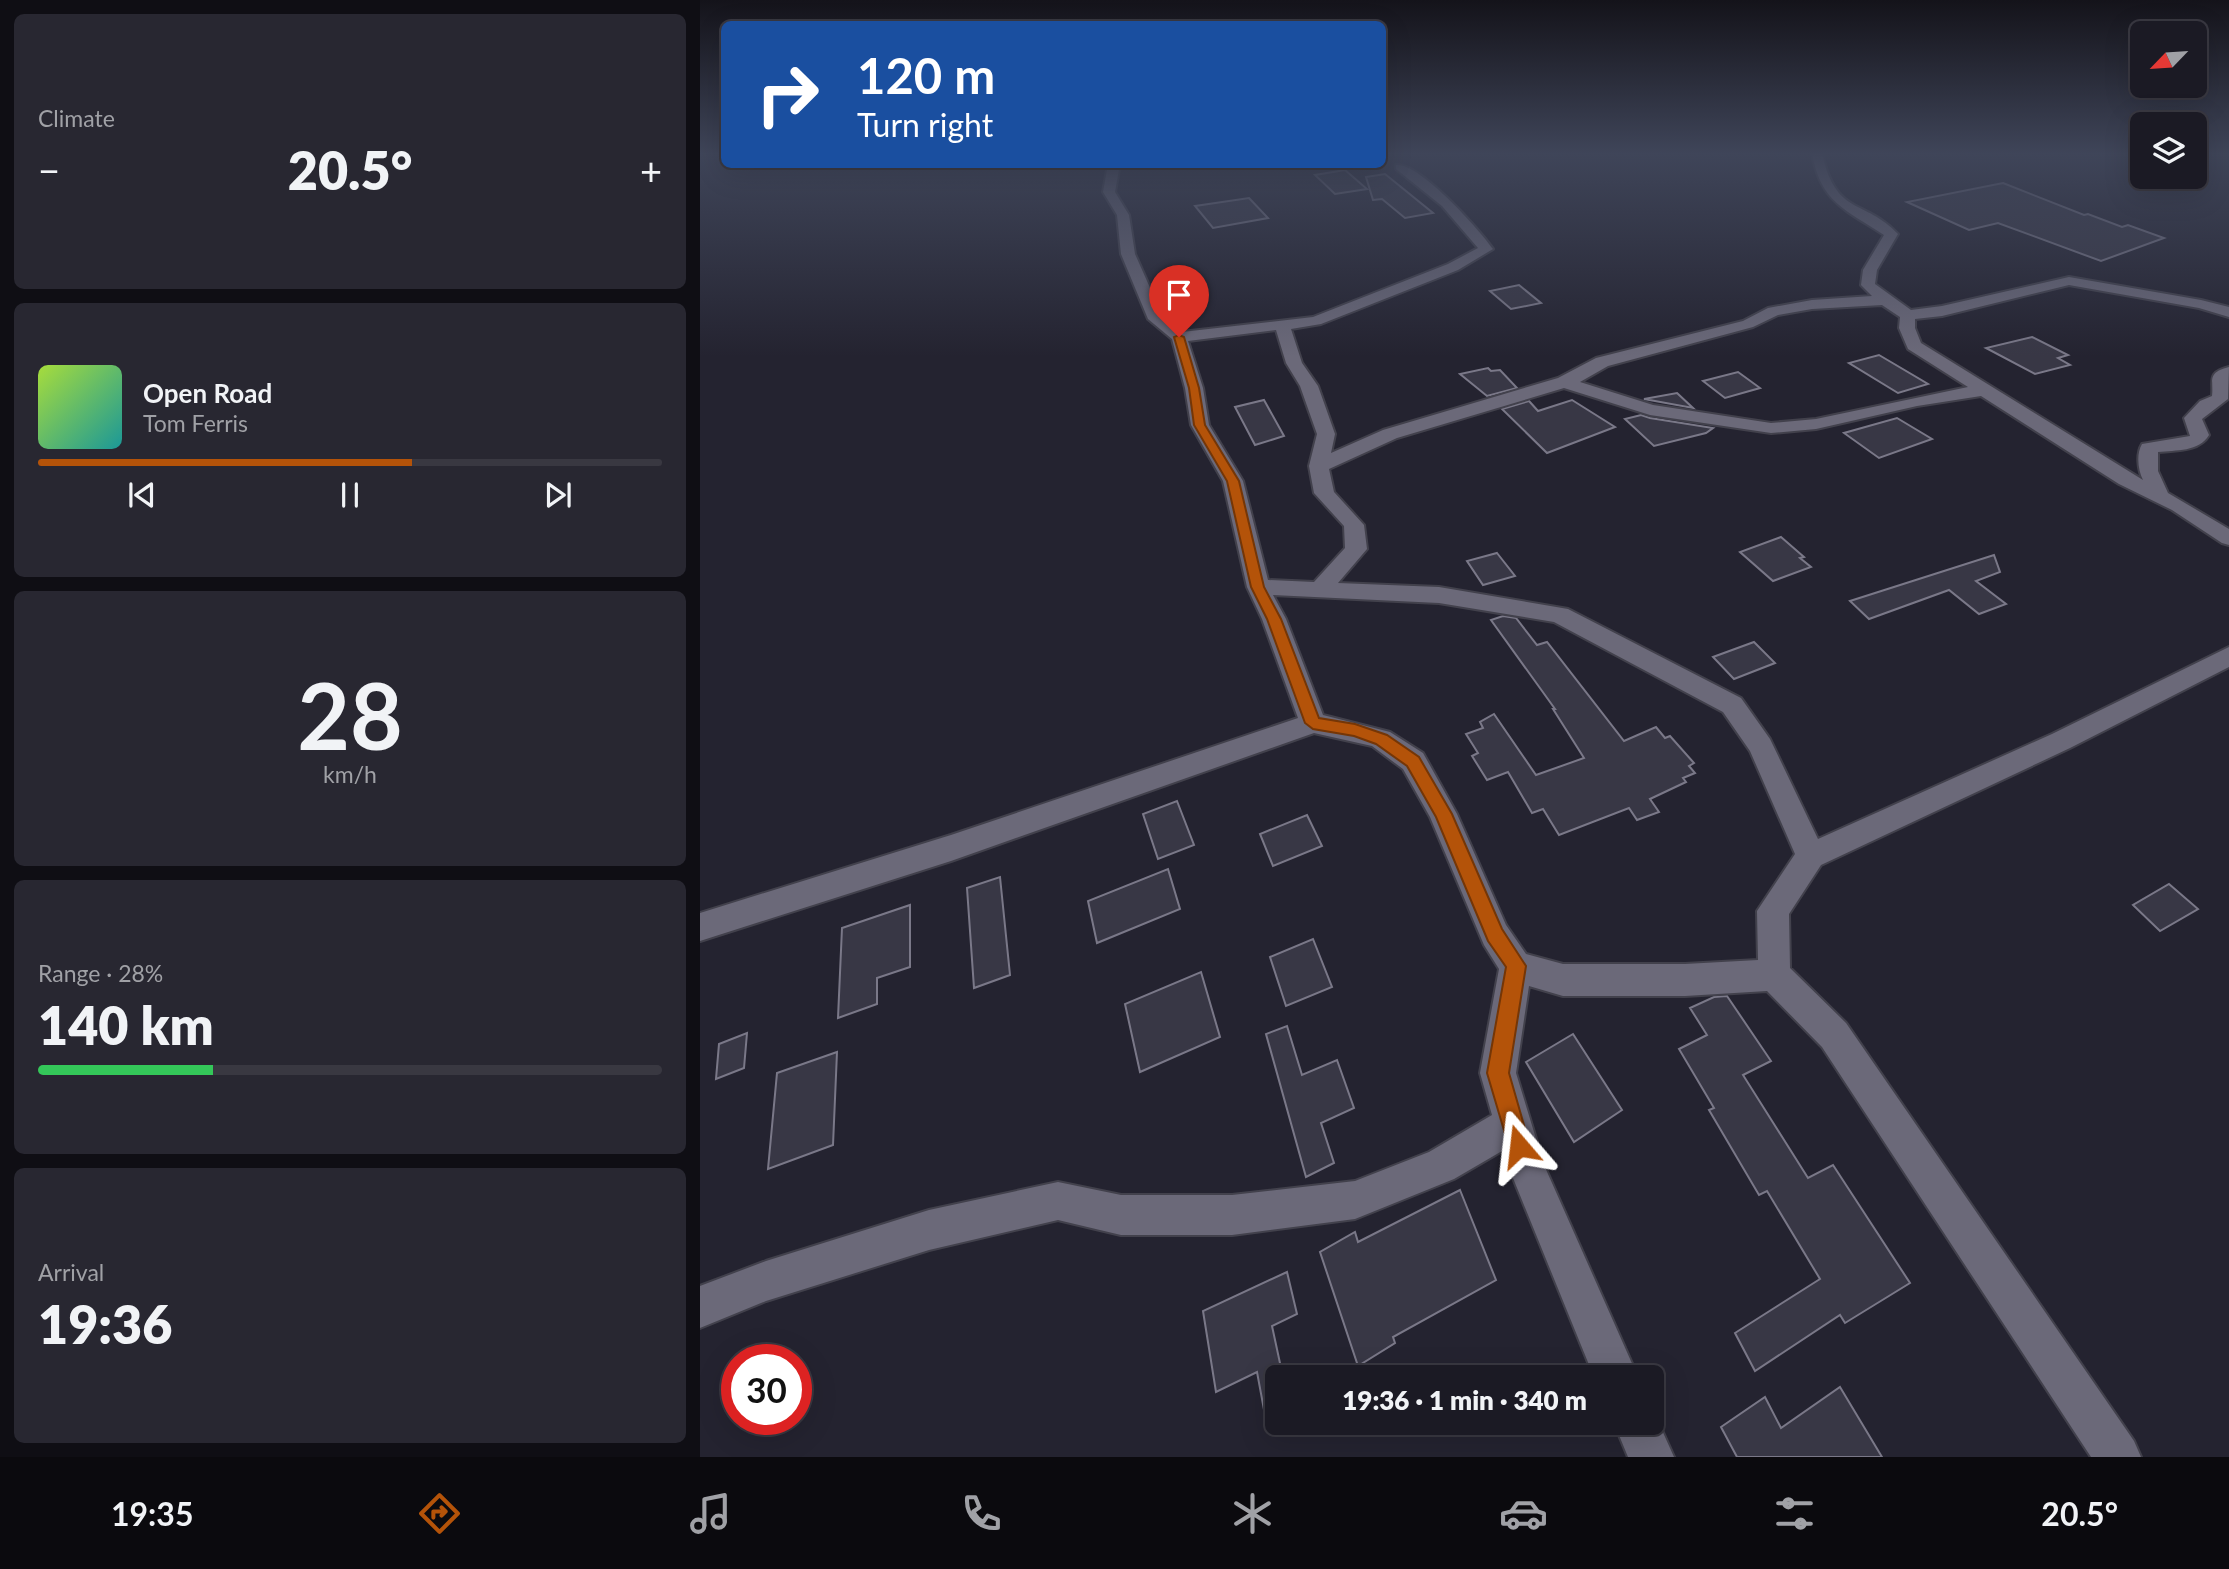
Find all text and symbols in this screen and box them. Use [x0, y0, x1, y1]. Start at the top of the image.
north arrow [2130, 21, 2207, 98]
map controls [2130, 21, 2207, 189]
text: 120 m [857, 46, 995, 104]
icon: right [742, 49, 833, 140]
text: Climate [38, 104, 115, 132]
text: Turn right [857, 105, 993, 144]
button: layers [2130, 112, 2207, 189]
text: 20.5° [288, 139, 412, 201]
text: − [38, 147, 60, 193]
text: + [640, 147, 662, 193]
pin [1149, 265, 1209, 337]
icon: arrive [1160, 276, 1198, 314]
text: Open Road [143, 377, 272, 409]
text: Tom Ferris [143, 409, 248, 437]
icon: previous [123, 476, 161, 514]
icon: pause [331, 476, 369, 514]
icon: next [539, 476, 577, 514]
text: 28 [297, 660, 403, 769]
text: km/h [323, 760, 377, 788]
text: Range · 28% [38, 959, 163, 987]
text: 140 km [38, 994, 214, 1056]
position arrow [1482, 1109, 1556, 1183]
text: Arrival [38, 1258, 104, 1286]
text: 19:36 [38, 1293, 172, 1355]
speed limit sign: 30 [721, 1344, 812, 1435]
text: 19:36 · 1 min · 340 m [1342, 1384, 1587, 1416]
icon: directions [415, 1489, 464, 1538]
icon: music [686, 1489, 735, 1538]
icon: phone [957, 1489, 1006, 1538]
icon: climate [1228, 1489, 1277, 1538]
icon: car [1499, 1489, 1548, 1538]
icon: filters [1770, 1489, 1819, 1538]
text: 19:35 [111, 1494, 193, 1533]
text: 20.5° [2041, 1494, 2118, 1533]

